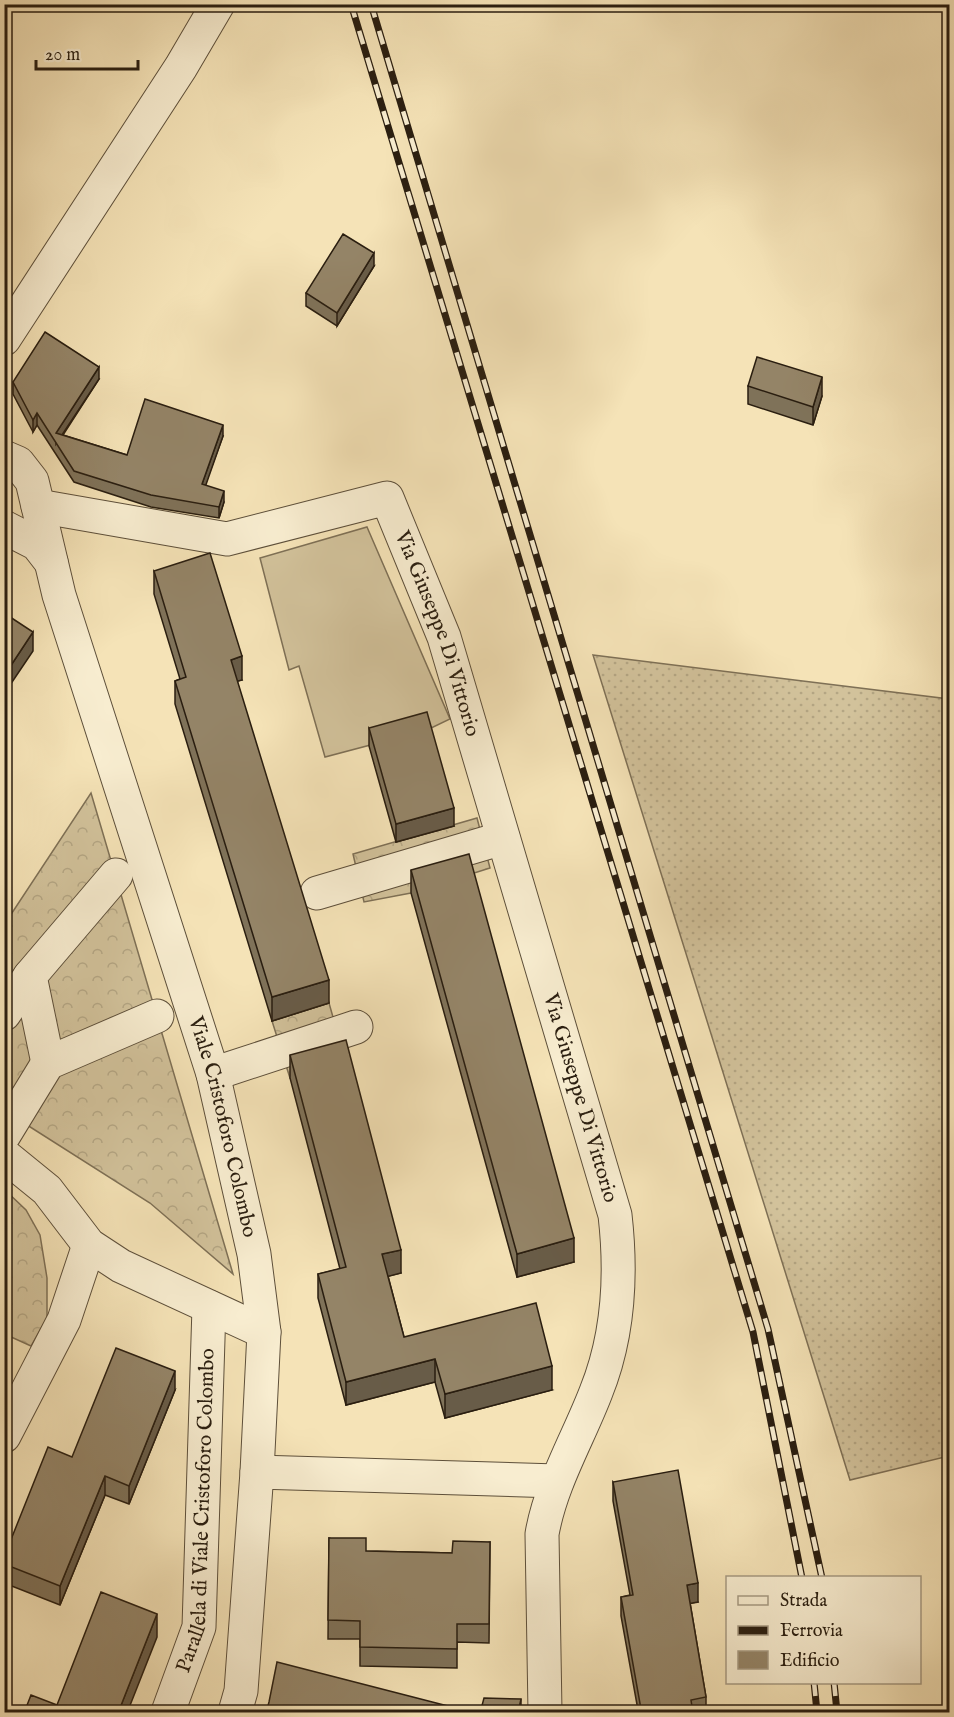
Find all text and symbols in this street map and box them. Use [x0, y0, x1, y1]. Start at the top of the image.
scale bar [36, 33, 138, 71]
text: 20 m [45, 44, 80, 67]
street label: Via Giuseppe Di Vittorio [388, 526, 486, 740]
street label: Via Giuseppe Di Vittorio [536, 989, 624, 1206]
street label: Viale Cristoforo Colombo [182, 1012, 263, 1240]
street label: Parallela di Viale Cristoforo Colombo [170, 1348, 221, 1676]
legend [726, 1576, 921, 1684]
text: Strada [780, 1590, 827, 1613]
text: Ferrovia [780, 1620, 843, 1643]
text: Edificio [780, 1650, 840, 1673]

